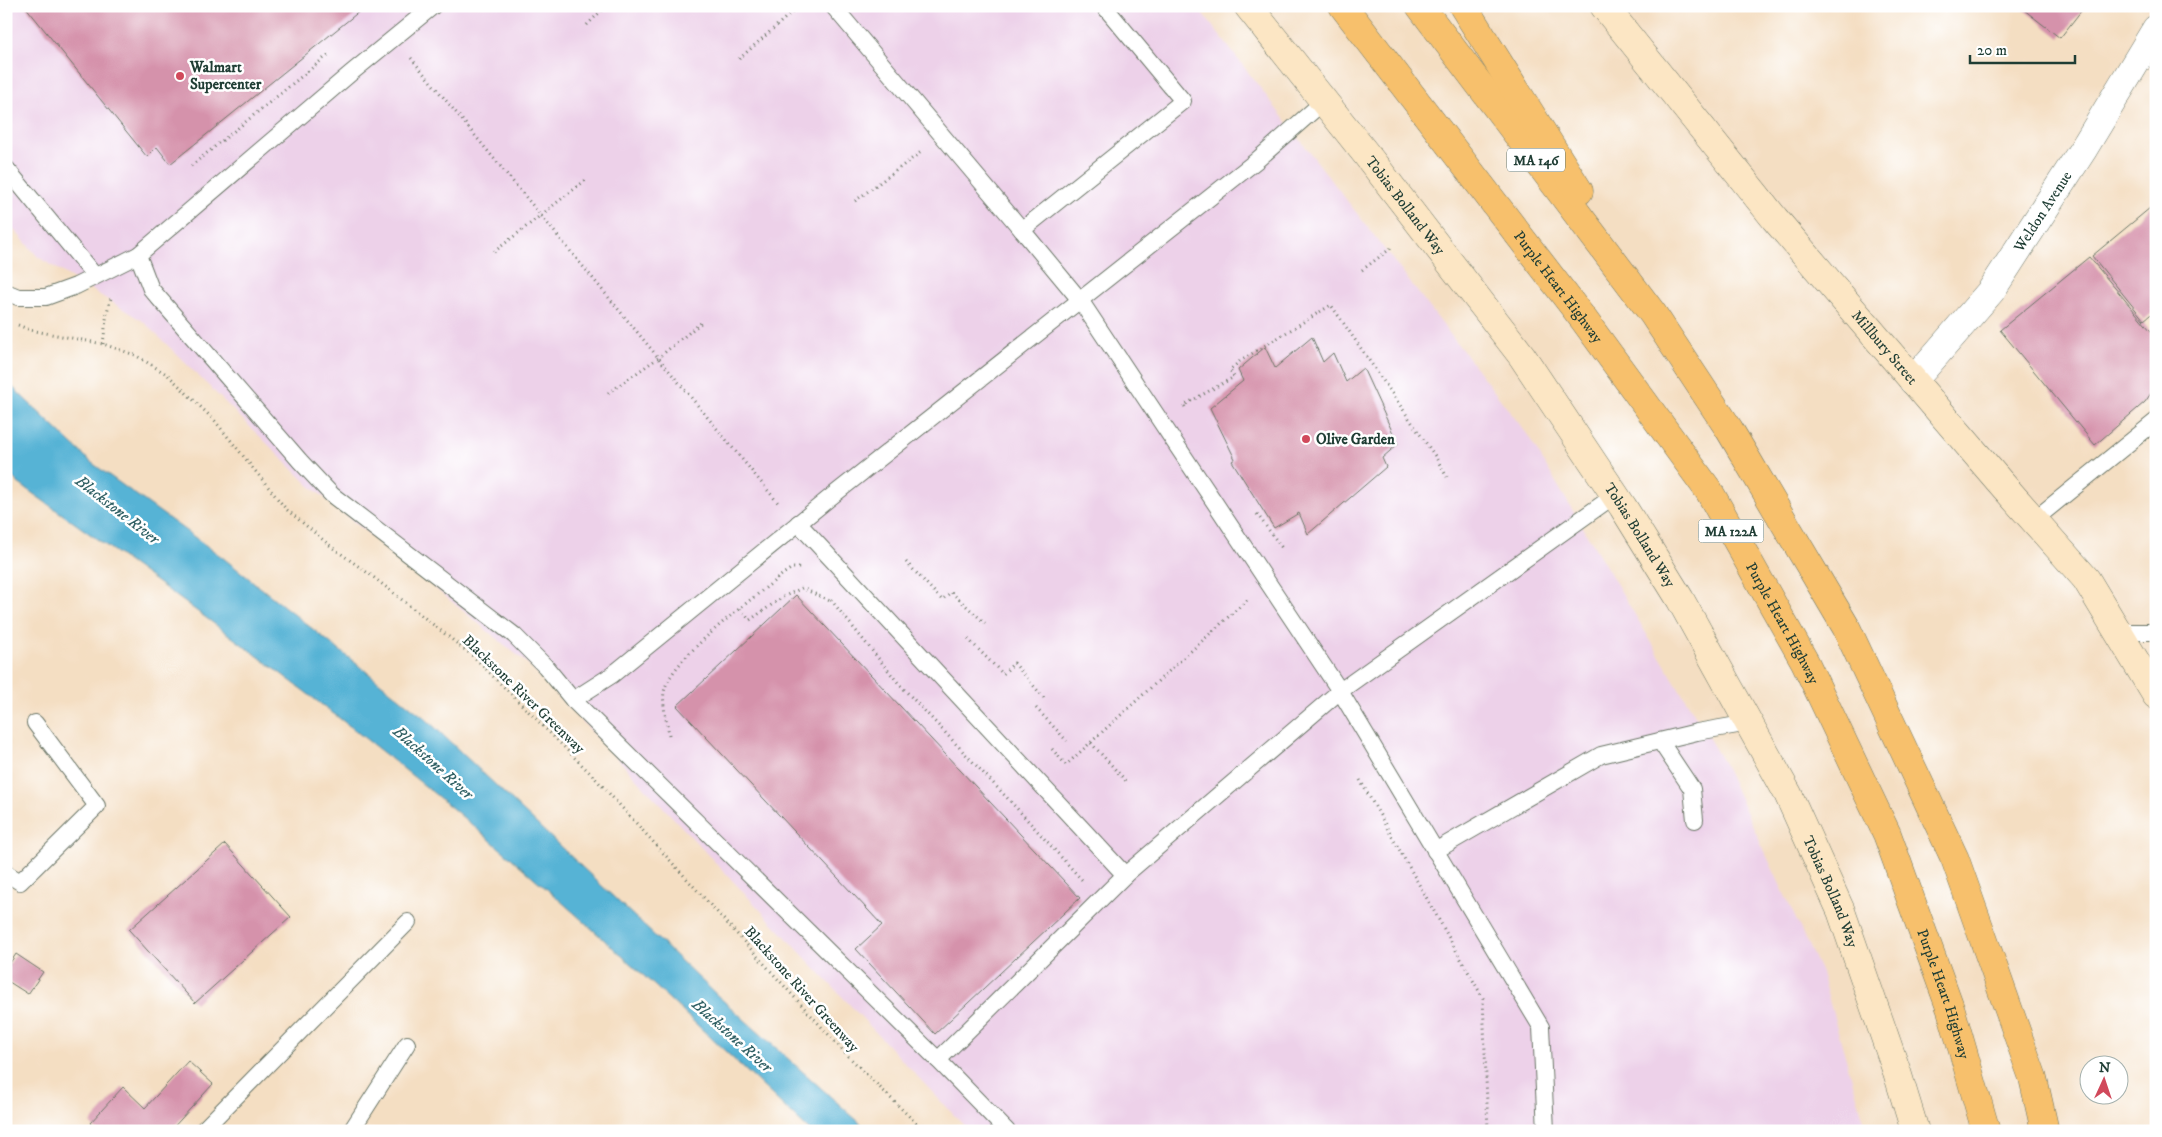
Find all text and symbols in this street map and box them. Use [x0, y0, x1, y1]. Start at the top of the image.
scale bar [1970, 32, 2074, 64]
text: 20 m [1977, 41, 2007, 60]
place label: Walmart Supercenter [189, 58, 262, 94]
marker: Walmart Supercenter [174, 70, 186, 82]
road number: MA 146 [1507, 148, 1565, 172]
street label: Tobias Bolland Way [1361, 152, 1450, 259]
street label: Weldon Avenue [2009, 168, 2076, 257]
street label: Purple Heart Highway [1509, 227, 1607, 348]
street label: Millbury Street [1847, 306, 1922, 389]
place label: Olive Garden [1316, 430, 1395, 449]
marker: Olive Garden [1300, 433, 1312, 445]
water label: Blackstone River [71, 470, 164, 549]
street label: Tobias Bolland Way [1600, 480, 1680, 592]
road number: MA 122A [1698, 520, 1764, 542]
street label: Purple Heart Highway [1741, 559, 1824, 688]
street label: Blackstone River Greenway [458, 631, 590, 758]
water label: Blackstone River [389, 721, 478, 805]
street label: Tobias Bolland Way [1798, 833, 1862, 951]
street label: Blackstone River Greenway [740, 922, 864, 1057]
street label: Purple Heart Highway [1912, 926, 1974, 1062]
water label: Blackstone River [688, 994, 777, 1078]
north arrow [2080, 1054, 2130, 1104]
text: N [2098, 1059, 2111, 1077]

